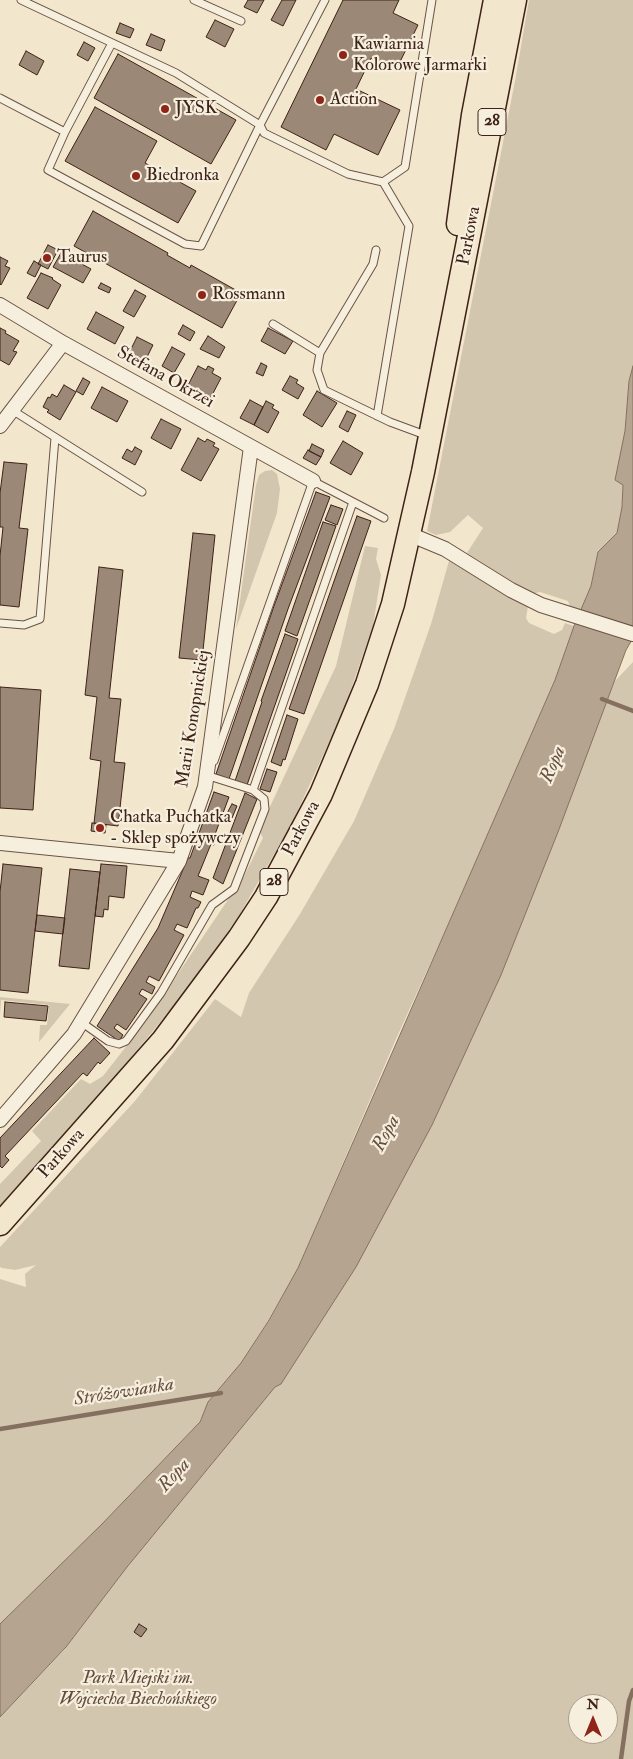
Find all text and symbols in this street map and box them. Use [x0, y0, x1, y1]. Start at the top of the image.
place label: Kawiarnia Kolorowe Jarmarki [353, 34, 487, 76]
marker: Kawiarnia Kolorowe Jarmarki [337, 49, 349, 61]
place label: Action [330, 89, 377, 111]
marker: Action [314, 94, 326, 106]
place label: JYSK [175, 98, 217, 120]
marker: JYSK [159, 103, 171, 115]
road number: 28 [478, 108, 506, 136]
place label: Biedronka [146, 165, 219, 187]
marker: Biedronka [130, 170, 142, 182]
street label: Parkowa [454, 205, 486, 267]
place label: Taurus [57, 247, 107, 269]
marker: Taurus [41, 252, 53, 264]
place label: Rossmann [212, 284, 286, 306]
marker: Rossmann [196, 289, 208, 301]
street label: Stefana Okrzei [113, 342, 217, 414]
street label: Marii Konopnickiej [172, 649, 216, 789]
water label: Ropa [536, 743, 572, 787]
street label: Parkowa [279, 798, 325, 860]
place label: Chatka Puchatka - Sklep spożywczy [110, 807, 240, 850]
marker: Chatka Puchatka - Sklep spożywczy [94, 822, 106, 834]
road number: 28 [260, 869, 288, 896]
water label: Ropa [368, 1112, 406, 1156]
street label: Parkowa [34, 1125, 90, 1183]
water label: Stróżowianka [73, 1374, 175, 1412]
water label: Ropa [154, 1455, 196, 1497]
park label: Park Miejski im. Wojciecha Biechońskiego [59, 1668, 217, 1710]
north arrow [568, 1694, 618, 1744]
text: N [587, 1696, 599, 1713]

